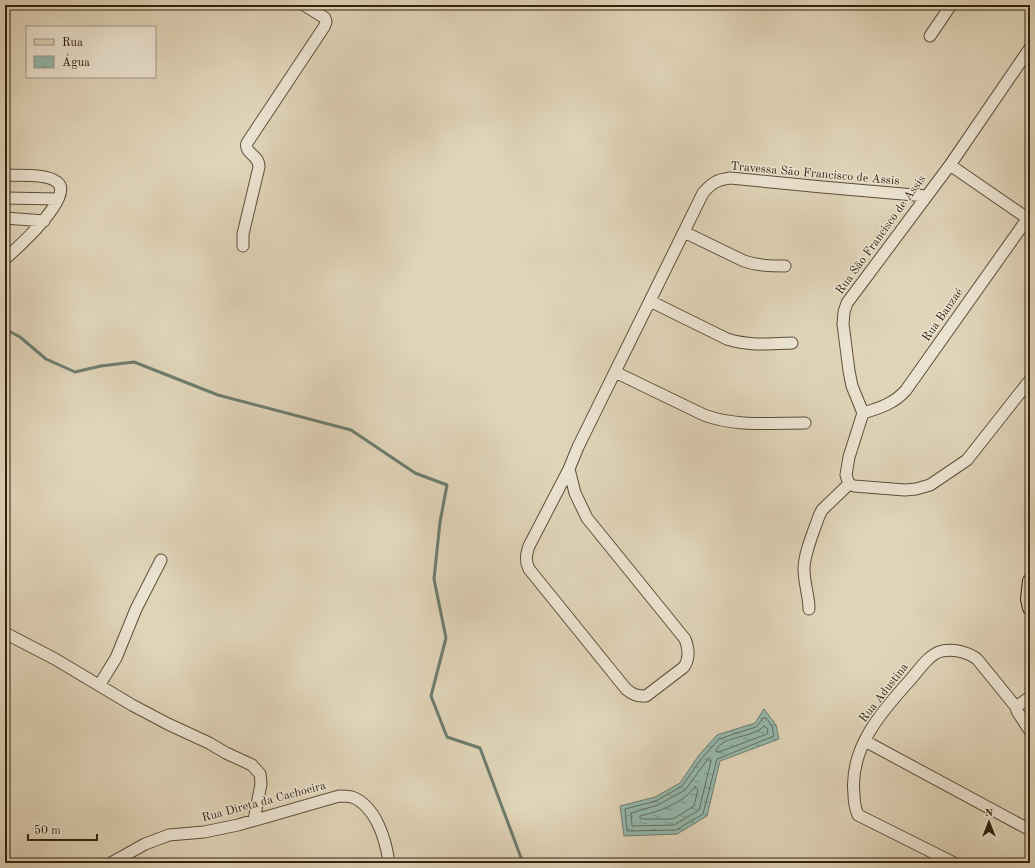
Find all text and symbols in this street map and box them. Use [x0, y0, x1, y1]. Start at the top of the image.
legend [26, 26, 156, 78]
text: Rua [62, 37, 83, 49]
text: Água [62, 54, 90, 69]
street label: Travessa São Francisco de Assis [730, 161, 900, 187]
street label: Rua São Francisco de Assis [834, 173, 928, 297]
street label: Rua Banzaé [920, 286, 966, 344]
street label: Rua Adustina [857, 661, 911, 725]
street label: Rua Direta da Cachoeira [201, 780, 327, 824]
north arrow [969, 802, 1009, 842]
text: N [985, 808, 994, 819]
scale bar [28, 816, 97, 842]
text: 50 m [34, 824, 61, 837]

